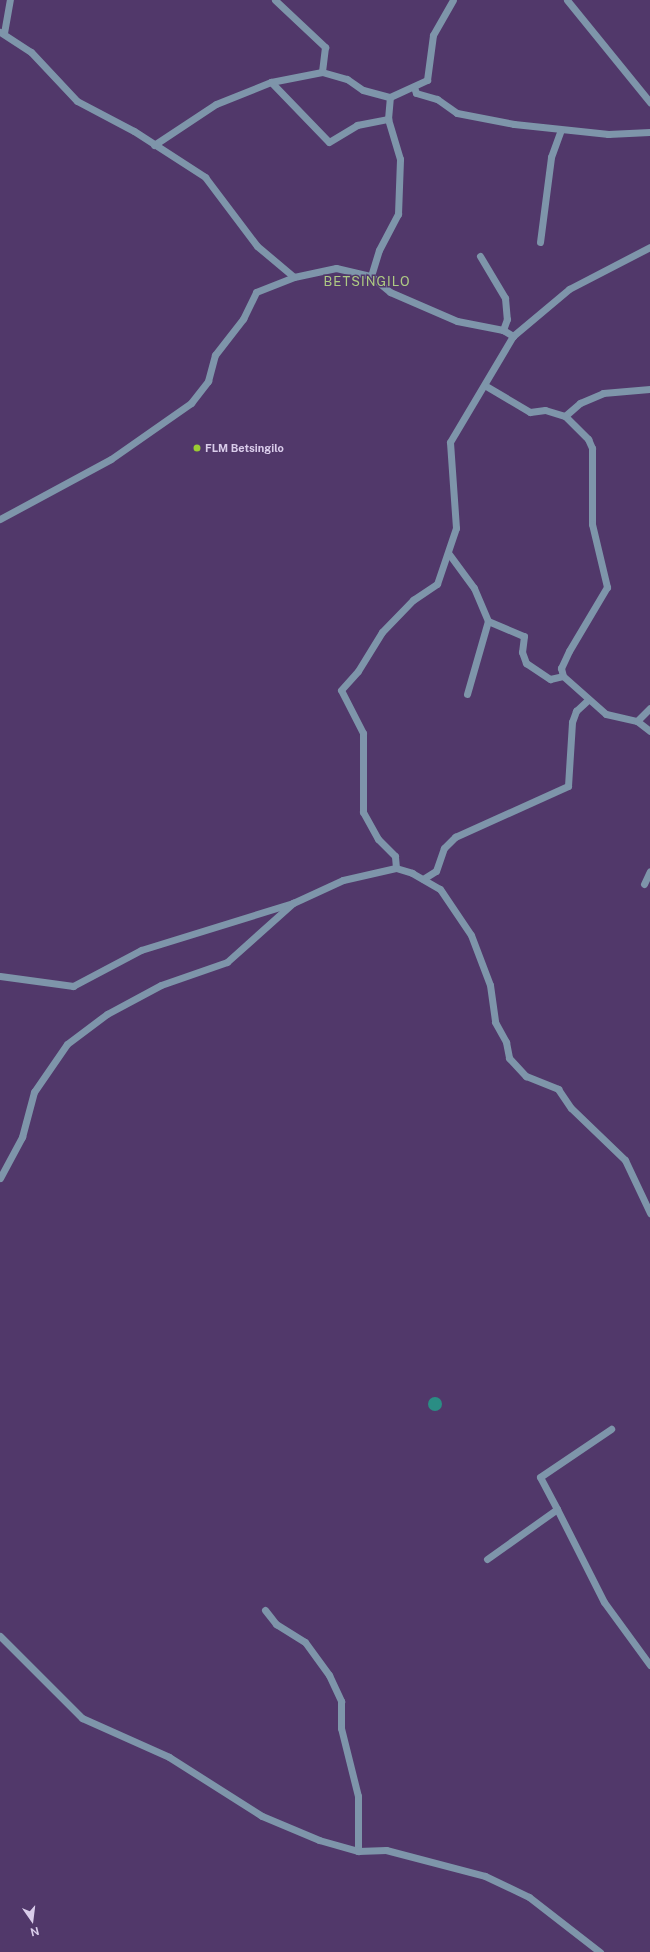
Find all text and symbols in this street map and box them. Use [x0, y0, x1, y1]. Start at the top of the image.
district label: BETSINGILO [324, 274, 410, 290]
place label: FLM Betsingilo [205, 441, 284, 455]
marker: FLM Betsingilo [192, 443, 202, 453]
north arrow [12, 1900, 52, 1940]
text: N [29, 1925, 41, 1939]

